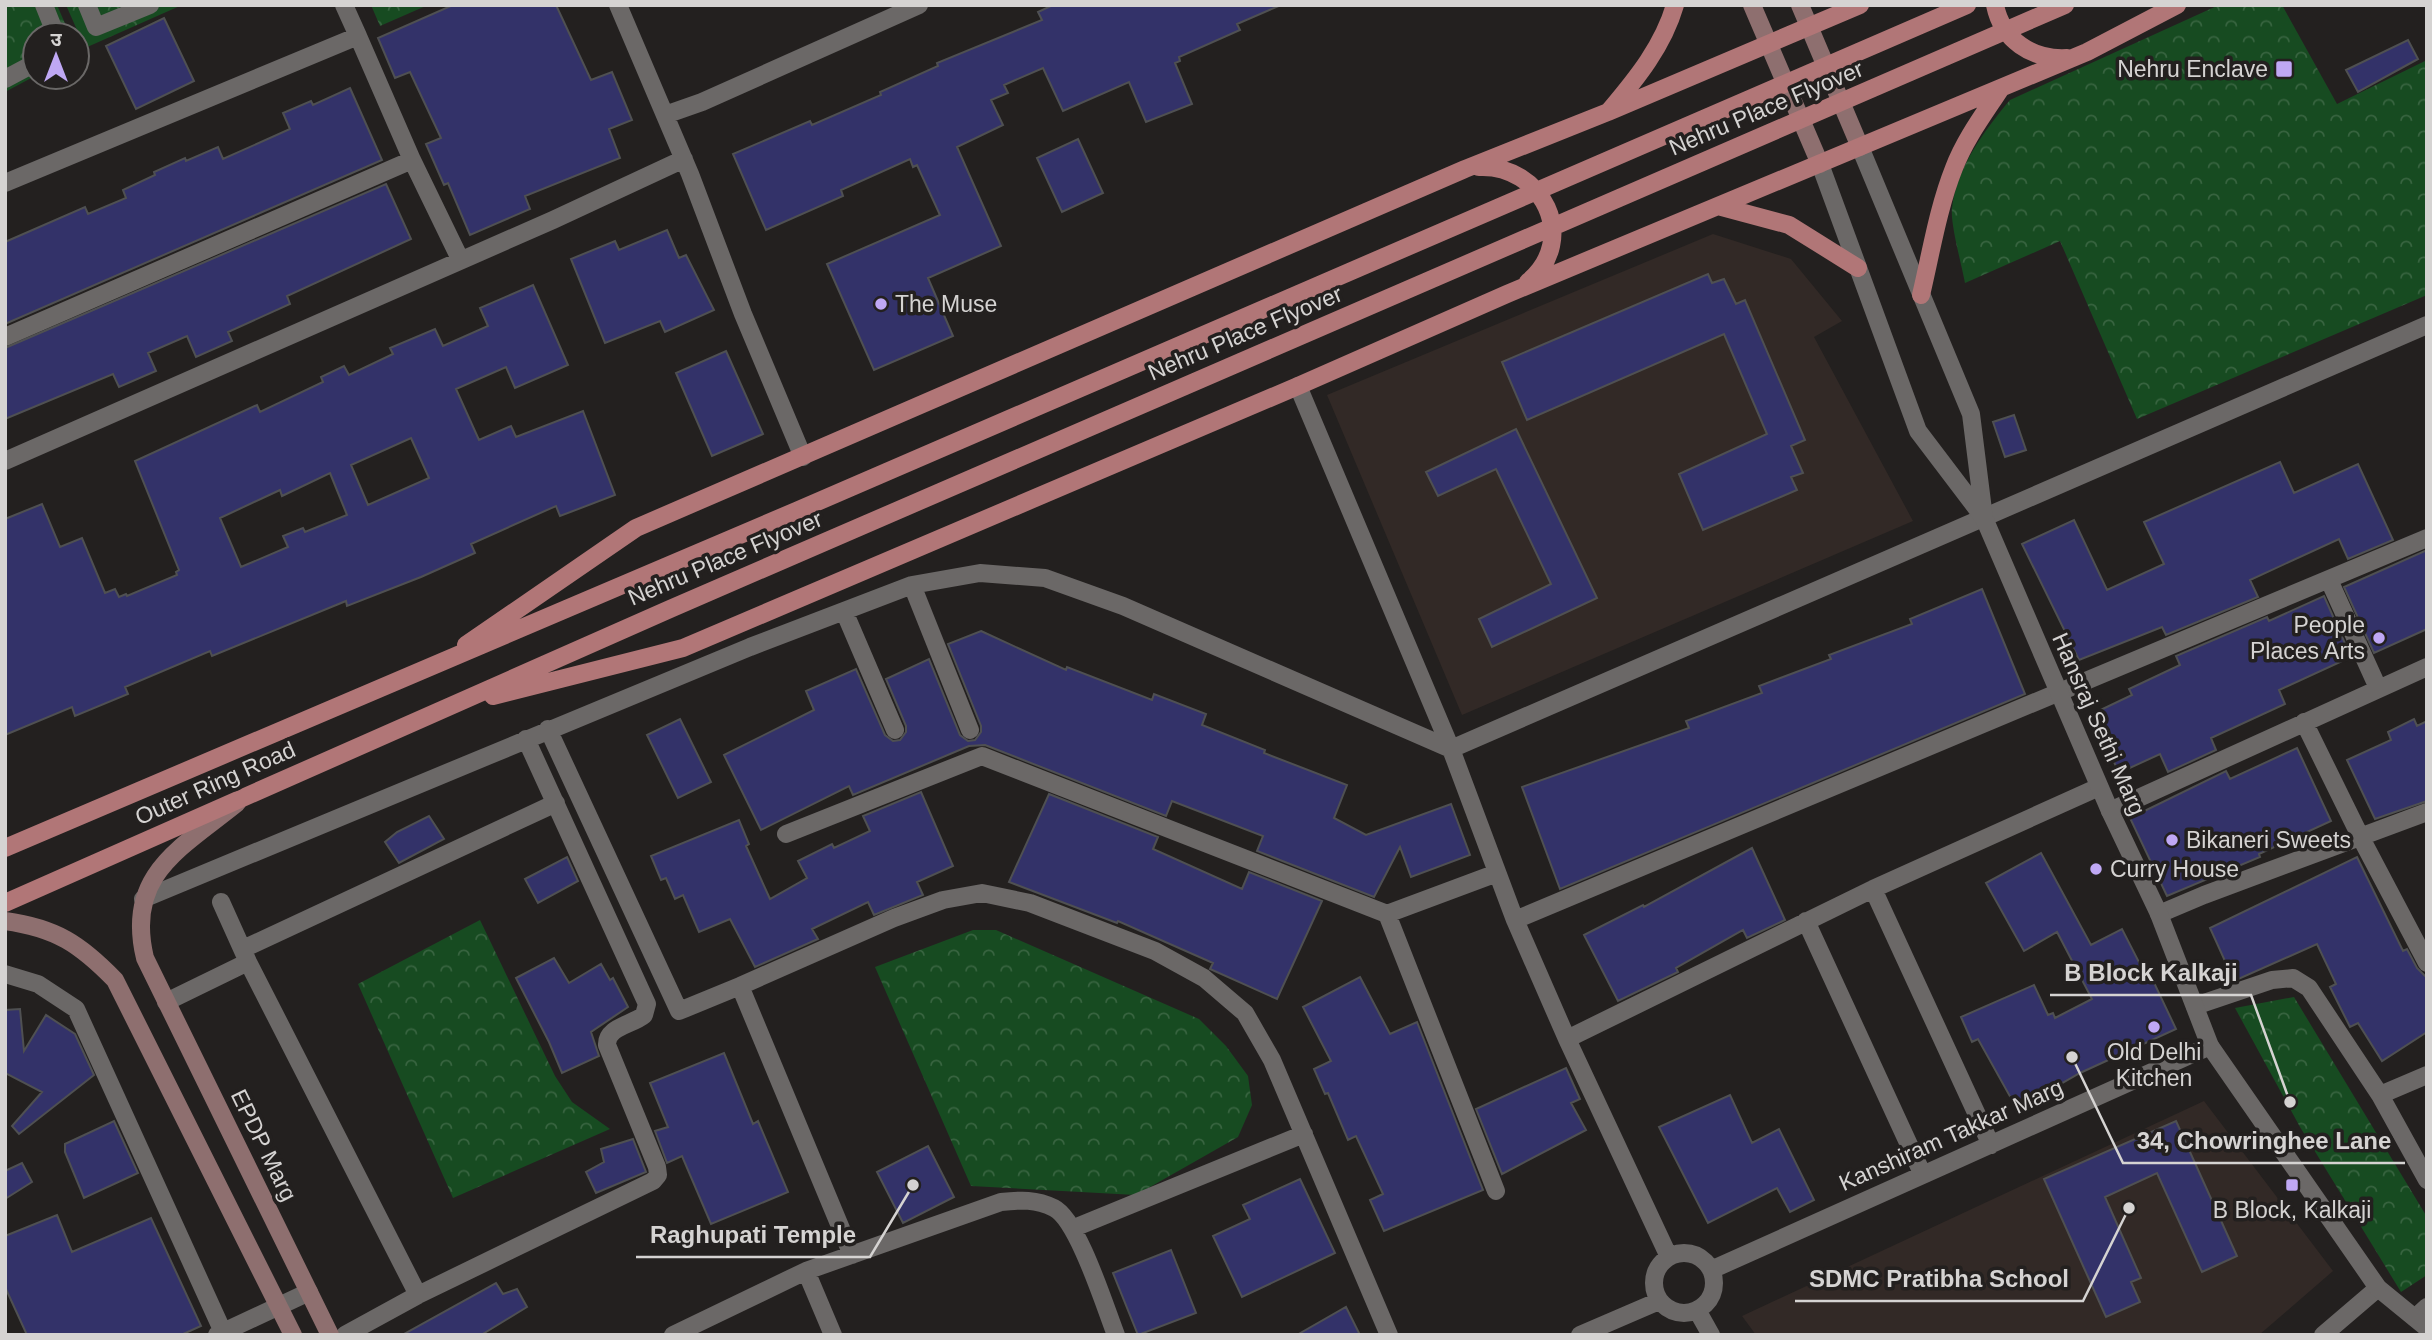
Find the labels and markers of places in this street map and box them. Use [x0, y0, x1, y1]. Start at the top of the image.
place label: Nehru Enclave [2117, 56, 2268, 82]
marker: Nehru Enclave [2274, 59, 2294, 79]
place label: The Muse [895, 291, 997, 317]
marker: The Muse [873, 296, 889, 312]
place label: People Places Arts [2250, 612, 2365, 664]
marker: People Places Arts [2371, 630, 2387, 646]
place label: Bikaneri Sweets [2186, 827, 2351, 853]
marker: Bikaneri Sweets [2164, 832, 2180, 848]
place label: Curry House [2110, 856, 2239, 882]
marker: Curry House [2088, 861, 2104, 877]
callout: B Block Kalkaji [2050, 950, 2251, 995]
marker: Old Delhi Kitchen [2146, 1019, 2162, 1035]
place label: Old Delhi Kitchen [2107, 1039, 2201, 1091]
callout: 34, Chowringhee Lane [2123, 1118, 2405, 1163]
marker: B Block, Kalkaji [2284, 1177, 2300, 1193]
place label: B Block, Kalkaji [2213, 1197, 2371, 1223]
callout: Raghupati Temple [636, 1212, 870, 1257]
callout: SDMC Pratibha School [1795, 1256, 2083, 1301]

